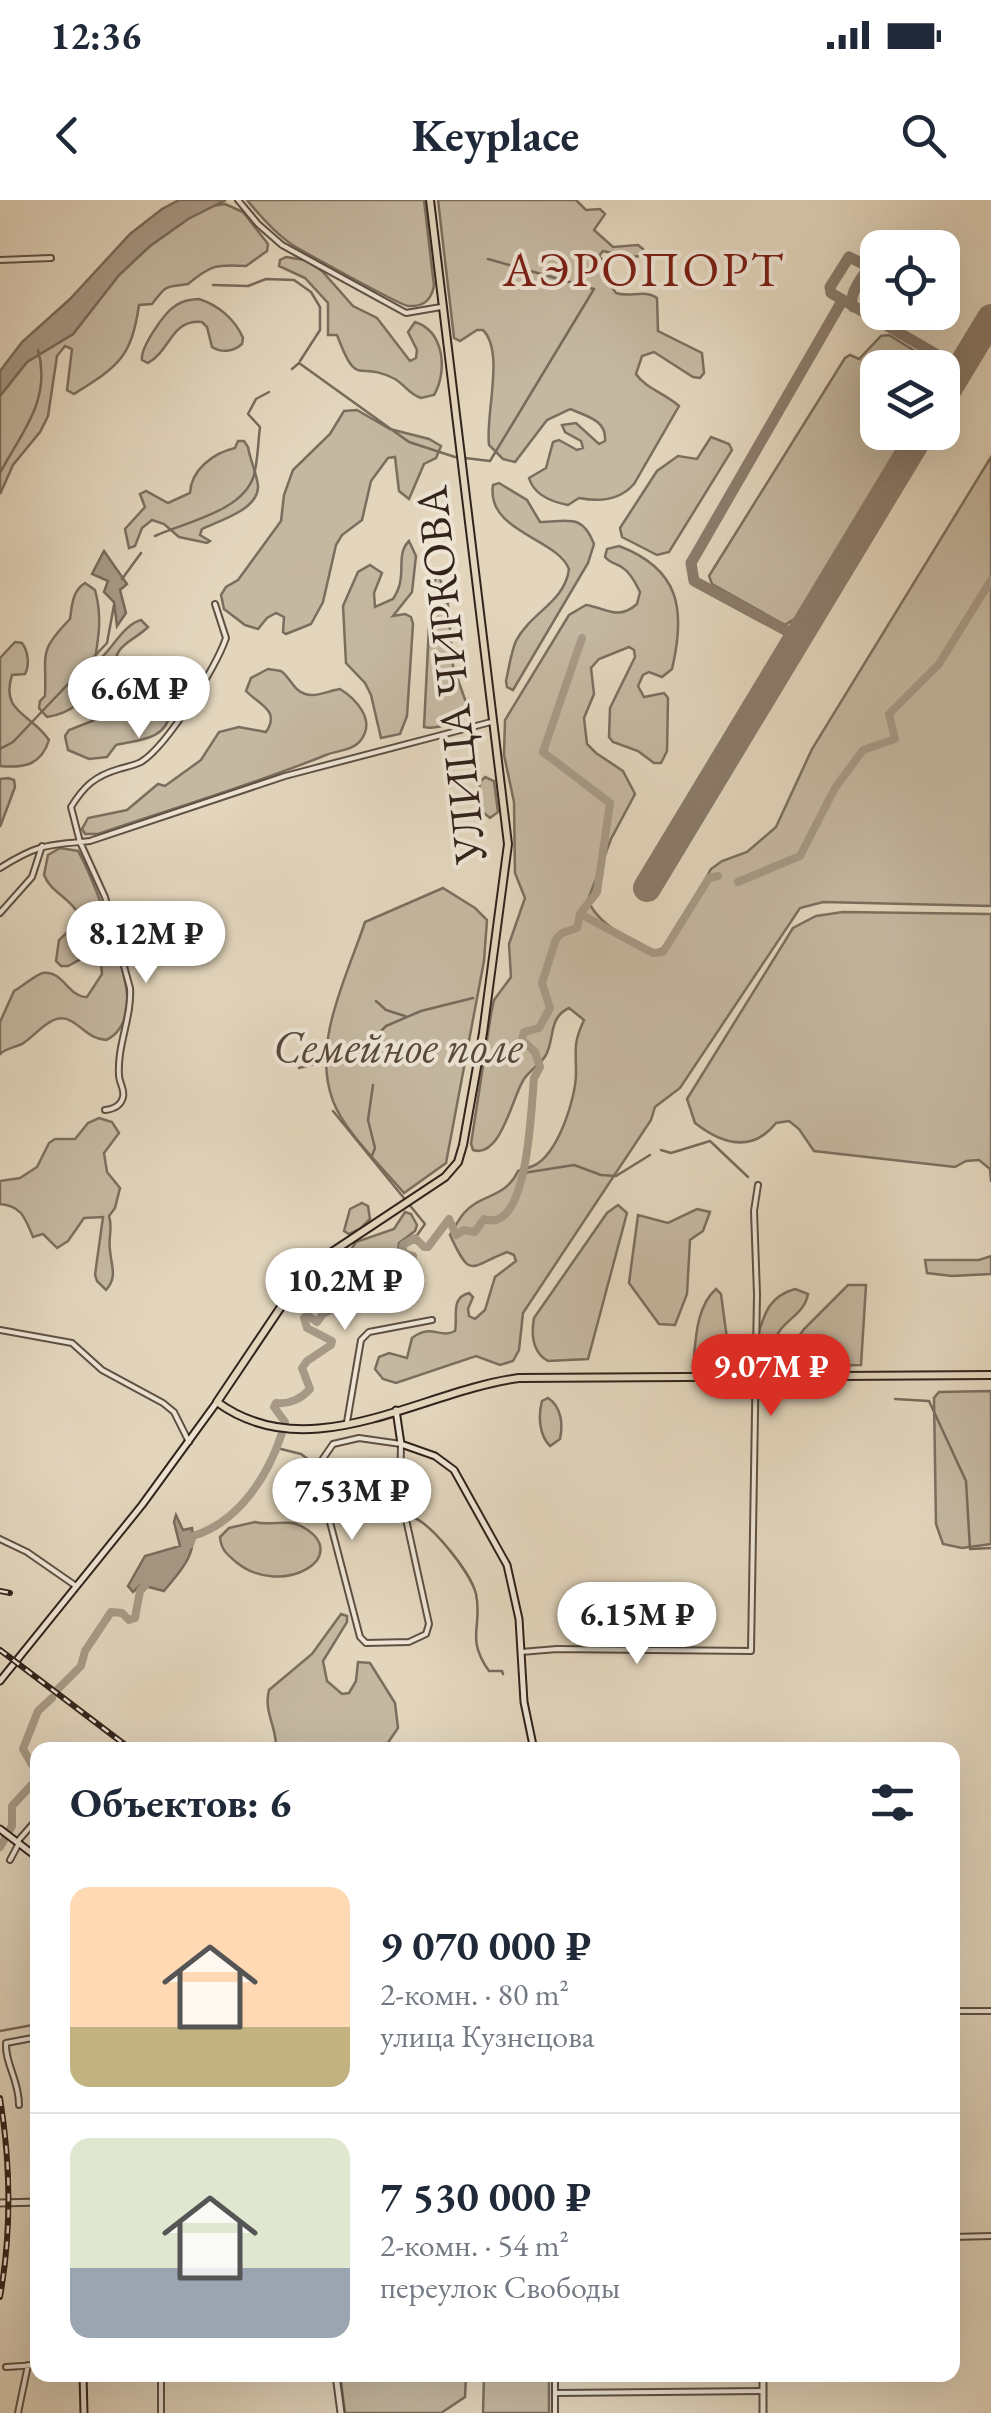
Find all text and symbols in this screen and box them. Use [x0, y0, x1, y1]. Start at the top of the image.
text: 12:36 [50, 11, 141, 60]
text: Keyplace [412, 106, 579, 164]
icon: back [40, 108, 95, 163]
icon: search [896, 108, 951, 163]
map controls [860, 230, 960, 450]
button: locate [860, 230, 960, 330]
district label: АЭРОПОРТ [502, 238, 785, 300]
button: layers [860, 350, 960, 450]
street label: УЛИЦА ЧИРКОВА [401, 482, 499, 868]
pin: 6.6M ₽ [58, 656, 220, 741]
text: 6.6M ₽ [90, 667, 188, 709]
pin: 8.12M ₽ [54, 901, 238, 986]
text: 8.12M ₽ [88, 912, 204, 954]
park label: Семейное поле [273, 1017, 524, 1075]
pin: 10.2M ₽ [253, 1248, 437, 1333]
text: 10.2M ₽ [287, 1259, 403, 1301]
pin: 9.07M ₽ [679, 1334, 863, 1419]
text: 9.07M ₽ [713, 1345, 829, 1387]
pin: 7.53M ₽ [260, 1458, 444, 1543]
text: 7.53M ₽ [294, 1469, 410, 1511]
pin: 6.15M ₽ [545, 1582, 729, 1667]
text: 6.15M ₽ [579, 1593, 695, 1635]
text: Объектов: 6 [70, 1775, 291, 1830]
icon: filters [865, 1775, 920, 1830]
text: 9 070 000 ₽ [380, 1918, 591, 1973]
icon: home [150, 1927, 270, 2047]
text: 2-комн. · 80 m² [380, 1973, 569, 2015]
text: улица Кузнецова [380, 2015, 595, 2057]
text: 7 530 000 ₽ [380, 2169, 591, 2224]
icon: home [150, 2178, 270, 2298]
text: 2-комн. · 54 m² [380, 2224, 569, 2266]
text: переулок Свободы [380, 2266, 620, 2308]

